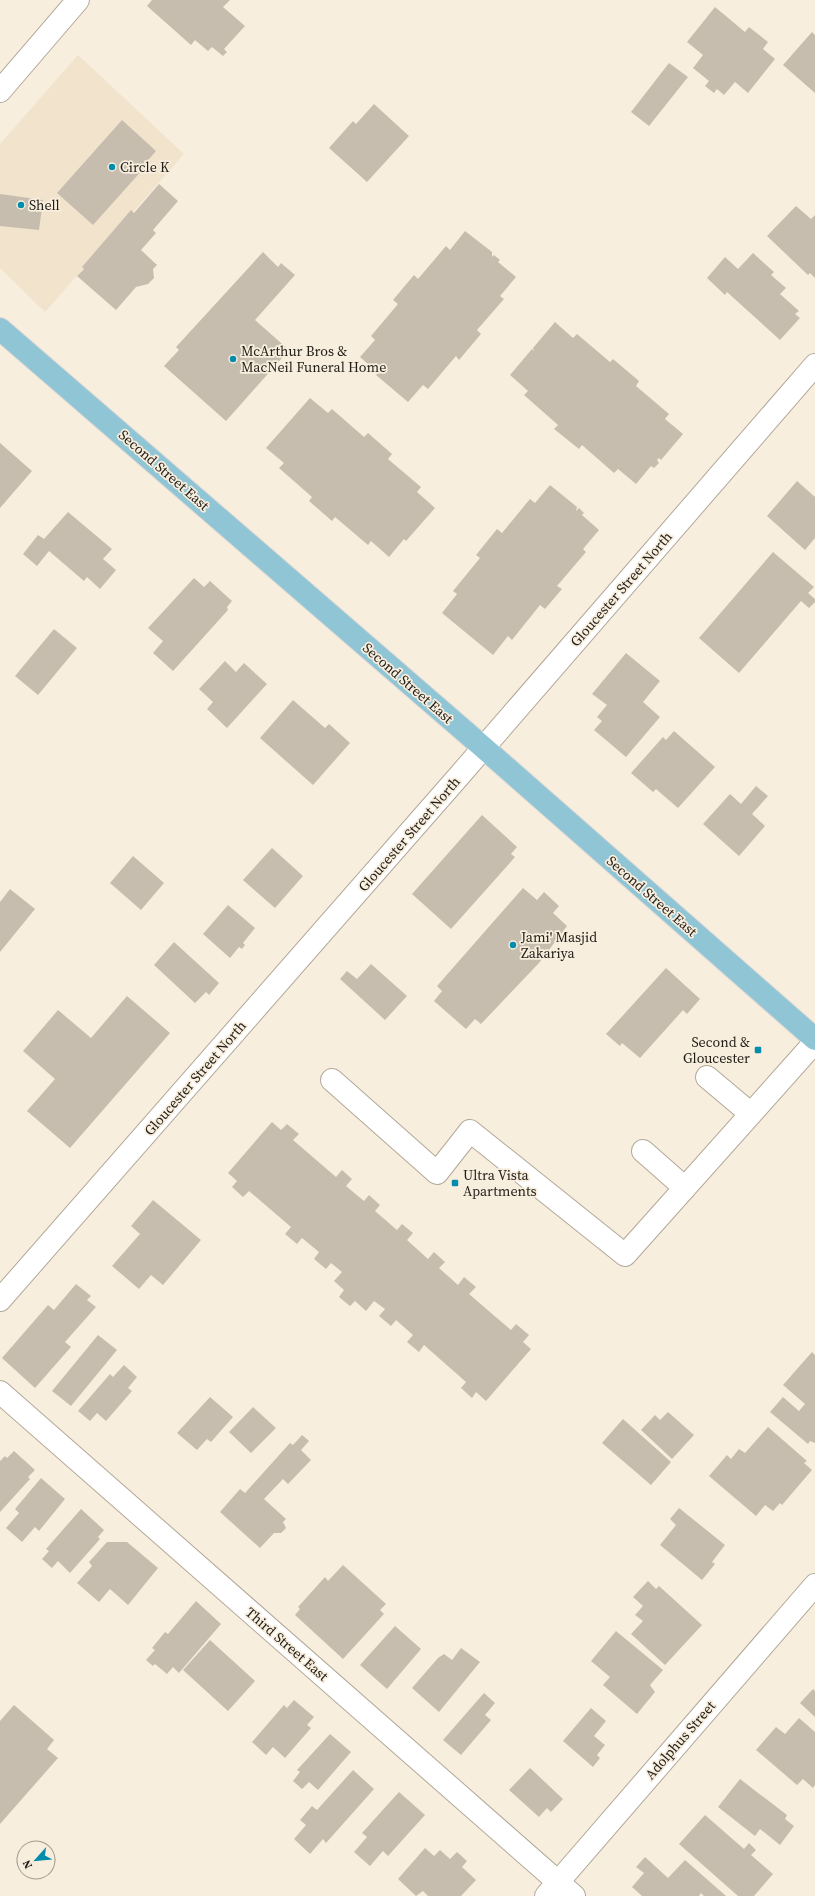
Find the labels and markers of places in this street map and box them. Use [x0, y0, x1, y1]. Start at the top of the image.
place label: Circle K [120, 157, 170, 177]
marker: Circle K [107, 162, 117, 172]
place label: Shell [29, 195, 60, 215]
marker: Shell [16, 200, 26, 210]
place label: McArthur Bros & MacNeil Funeral Home [241, 341, 386, 377]
marker: McArthur Bros & MacNeil Funeral Home [228, 354, 238, 364]
place label: Jami' Masjid Zakariya [520, 927, 597, 963]
marker: Jami' Masjid Zakariya [508, 940, 518, 950]
place label: Second & Gloucester [683, 1032, 750, 1068]
marker: Second & Gloucester [753, 1045, 763, 1055]
place label: Ultra Vista Apartments [463, 1165, 537, 1201]
marker: Ultra Vista Apartments [450, 1178, 460, 1188]

